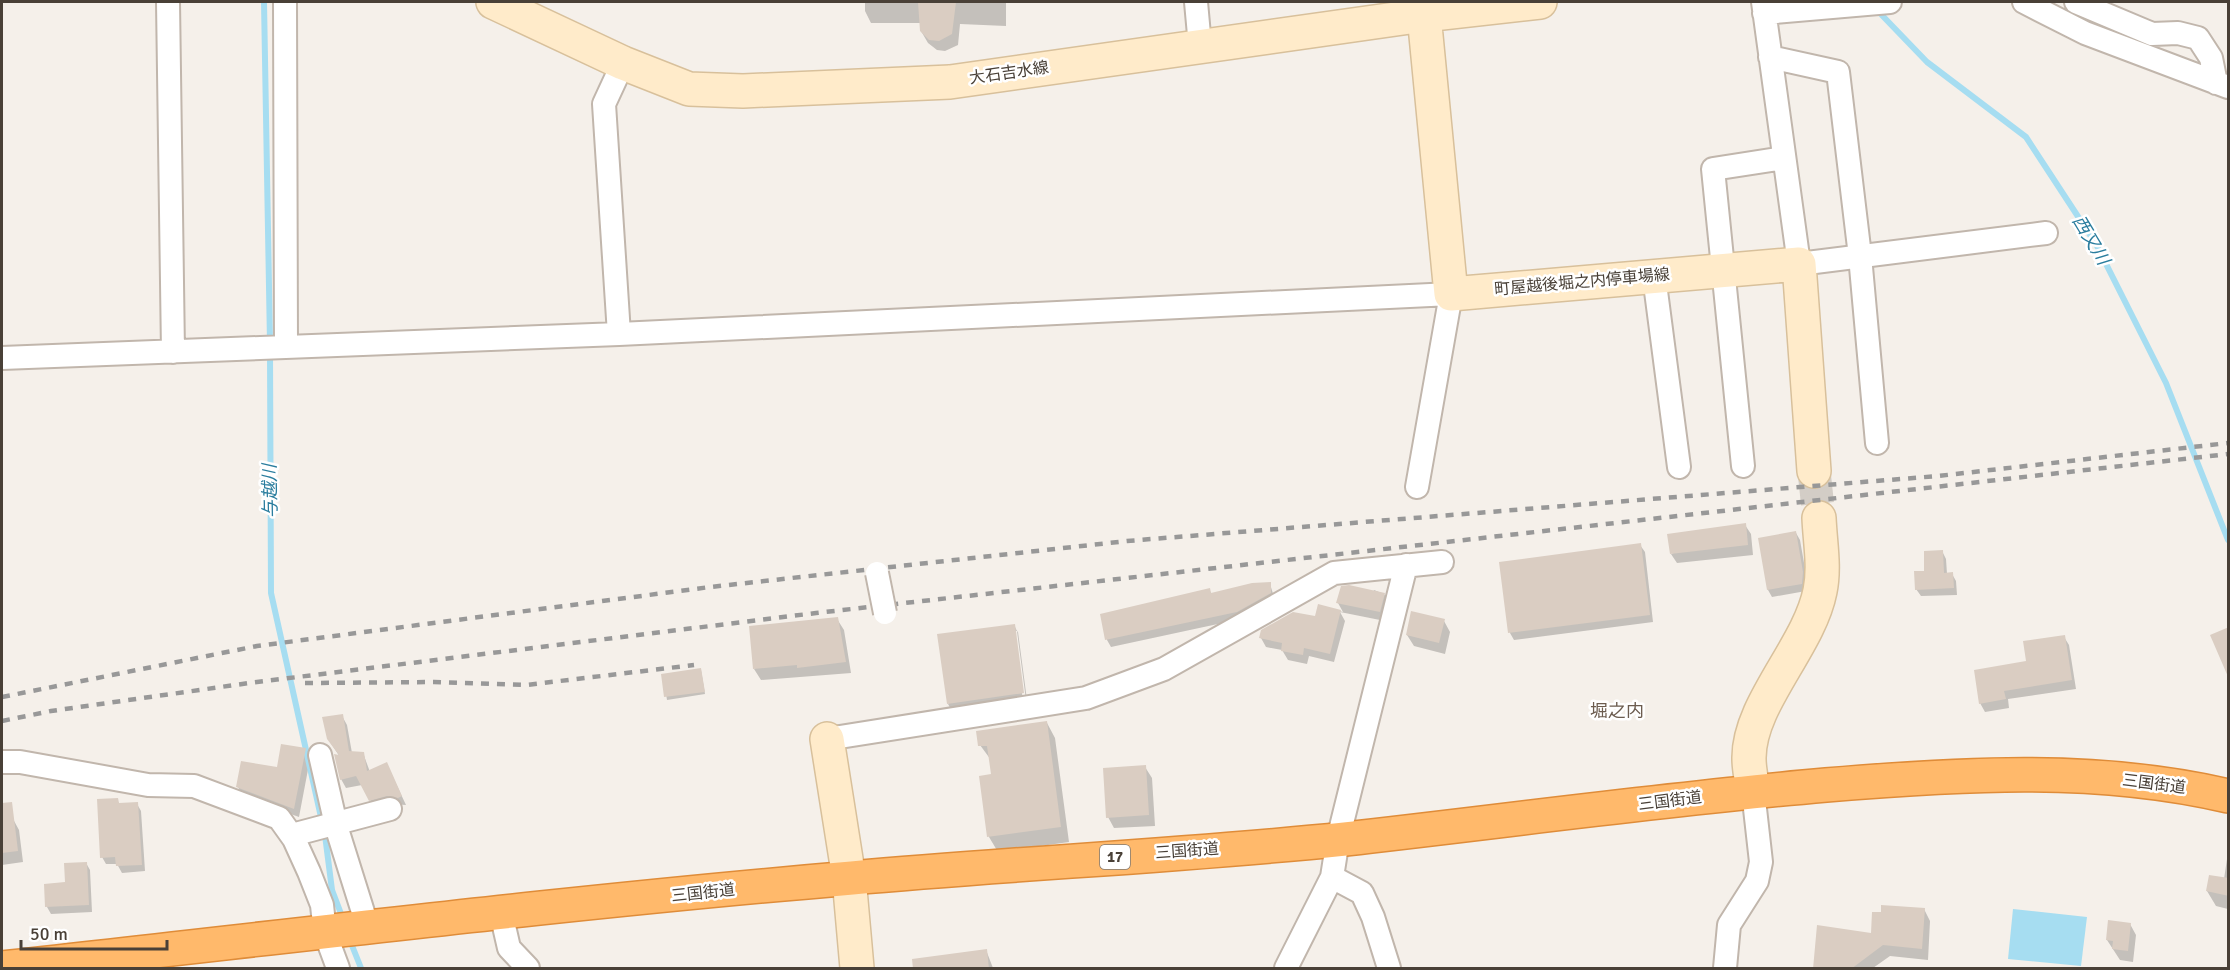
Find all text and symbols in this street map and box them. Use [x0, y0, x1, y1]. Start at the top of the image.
street label: 大石吉水線 [968, 58, 1050, 88]
water label: 西又川 [2068, 211, 2115, 271]
street label: 町屋越後堀之内停車場線 [1493, 264, 1671, 300]
water label: 与越川 [258, 462, 281, 518]
district label: 堀之内 [1590, 700, 1644, 722]
street label: 三国街道 [2121, 770, 2187, 798]
street label: 三国街道 [1637, 787, 1703, 815]
street label: 三国街道 [1154, 839, 1220, 863]
road number: 17 [1100, 845, 1130, 869]
street label: 三国街道 [670, 880, 736, 906]
scale bar [21, 913, 166, 951]
text: 50 m [30, 923, 68, 945]

